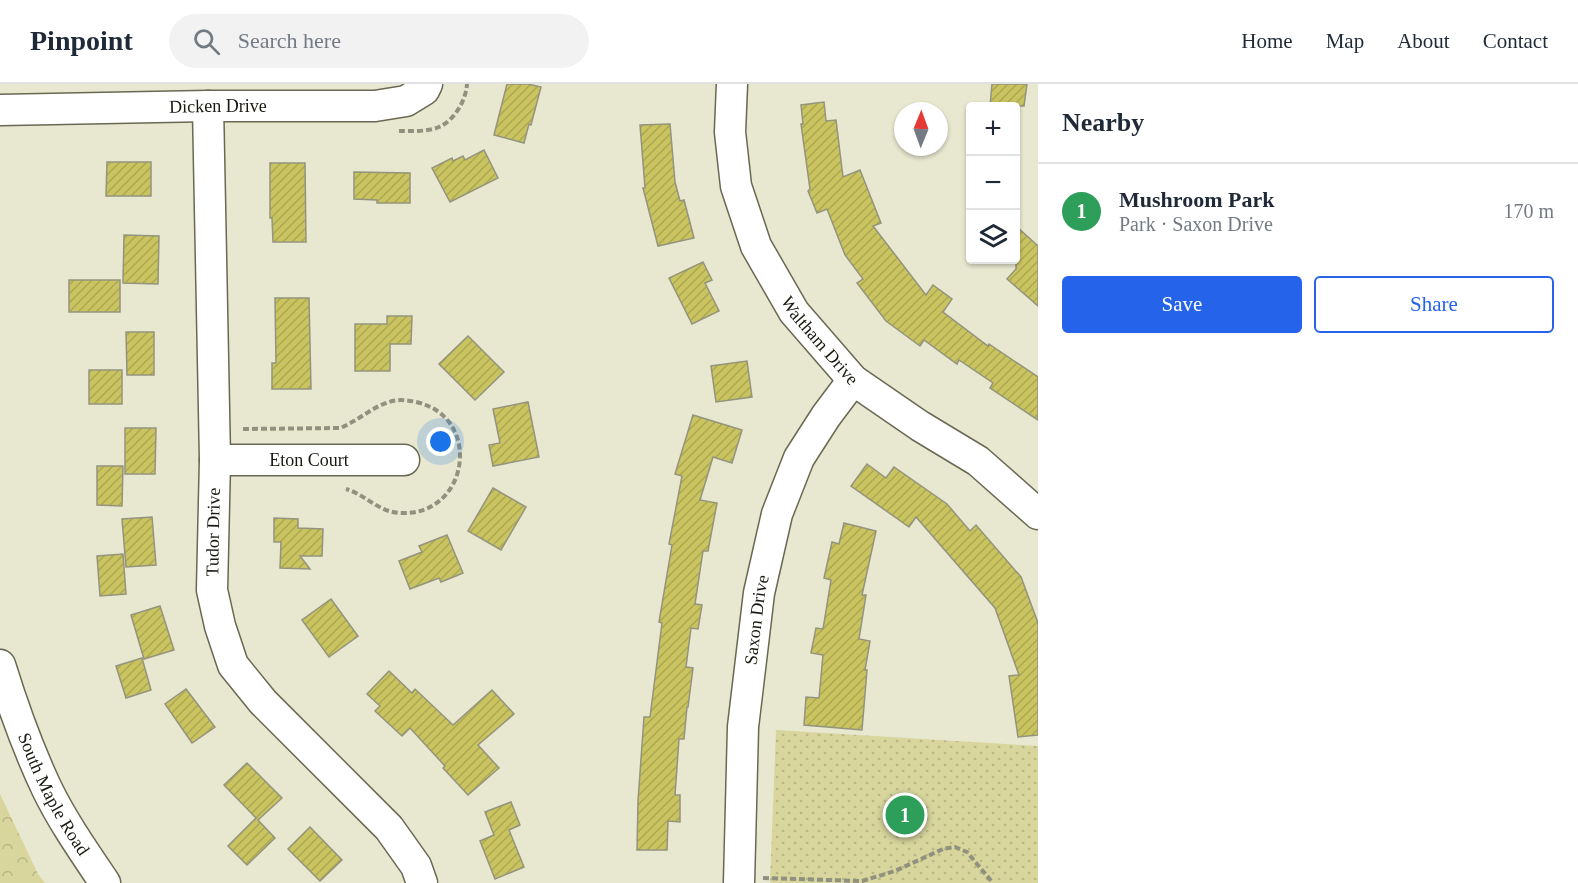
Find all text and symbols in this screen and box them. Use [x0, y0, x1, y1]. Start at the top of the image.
search box [169, 14, 589, 68]
text: Pinpoint [30, 25, 133, 56]
icon: search [190, 25, 223, 58]
text: Search here [238, 28, 341, 53]
text: Home [1241, 29, 1293, 53]
text: Map [1326, 29, 1364, 53]
text: About [1397, 29, 1450, 53]
text: Contact [1483, 29, 1548, 53]
street label: Dicken Drive [169, 96, 267, 117]
north arrow [894, 102, 948, 156]
map controls [966, 102, 1020, 264]
button: + [966, 102, 1020, 156]
text: Nearby [1062, 108, 1144, 137]
button: − [966, 156, 1020, 210]
text: Mushroom Park [1119, 187, 1274, 212]
text: 1 [1077, 200, 1087, 222]
text: 170 m [1503, 200, 1554, 222]
button: layers [966, 210, 1020, 264]
text: Park · Saxon Drive [1119, 213, 1273, 235]
button: Save [1062, 276, 1302, 333]
button: Share [1314, 276, 1554, 333]
street label: Waltham Drive [777, 292, 863, 389]
your location [426, 427, 455, 456]
street label: Eton Court [269, 450, 349, 470]
street label: Tudor Drive [202, 487, 224, 577]
street label: Saxon Drive [741, 573, 773, 666]
street label: South Maple Road [14, 730, 94, 859]
pin: 1 [886, 792, 924, 838]

